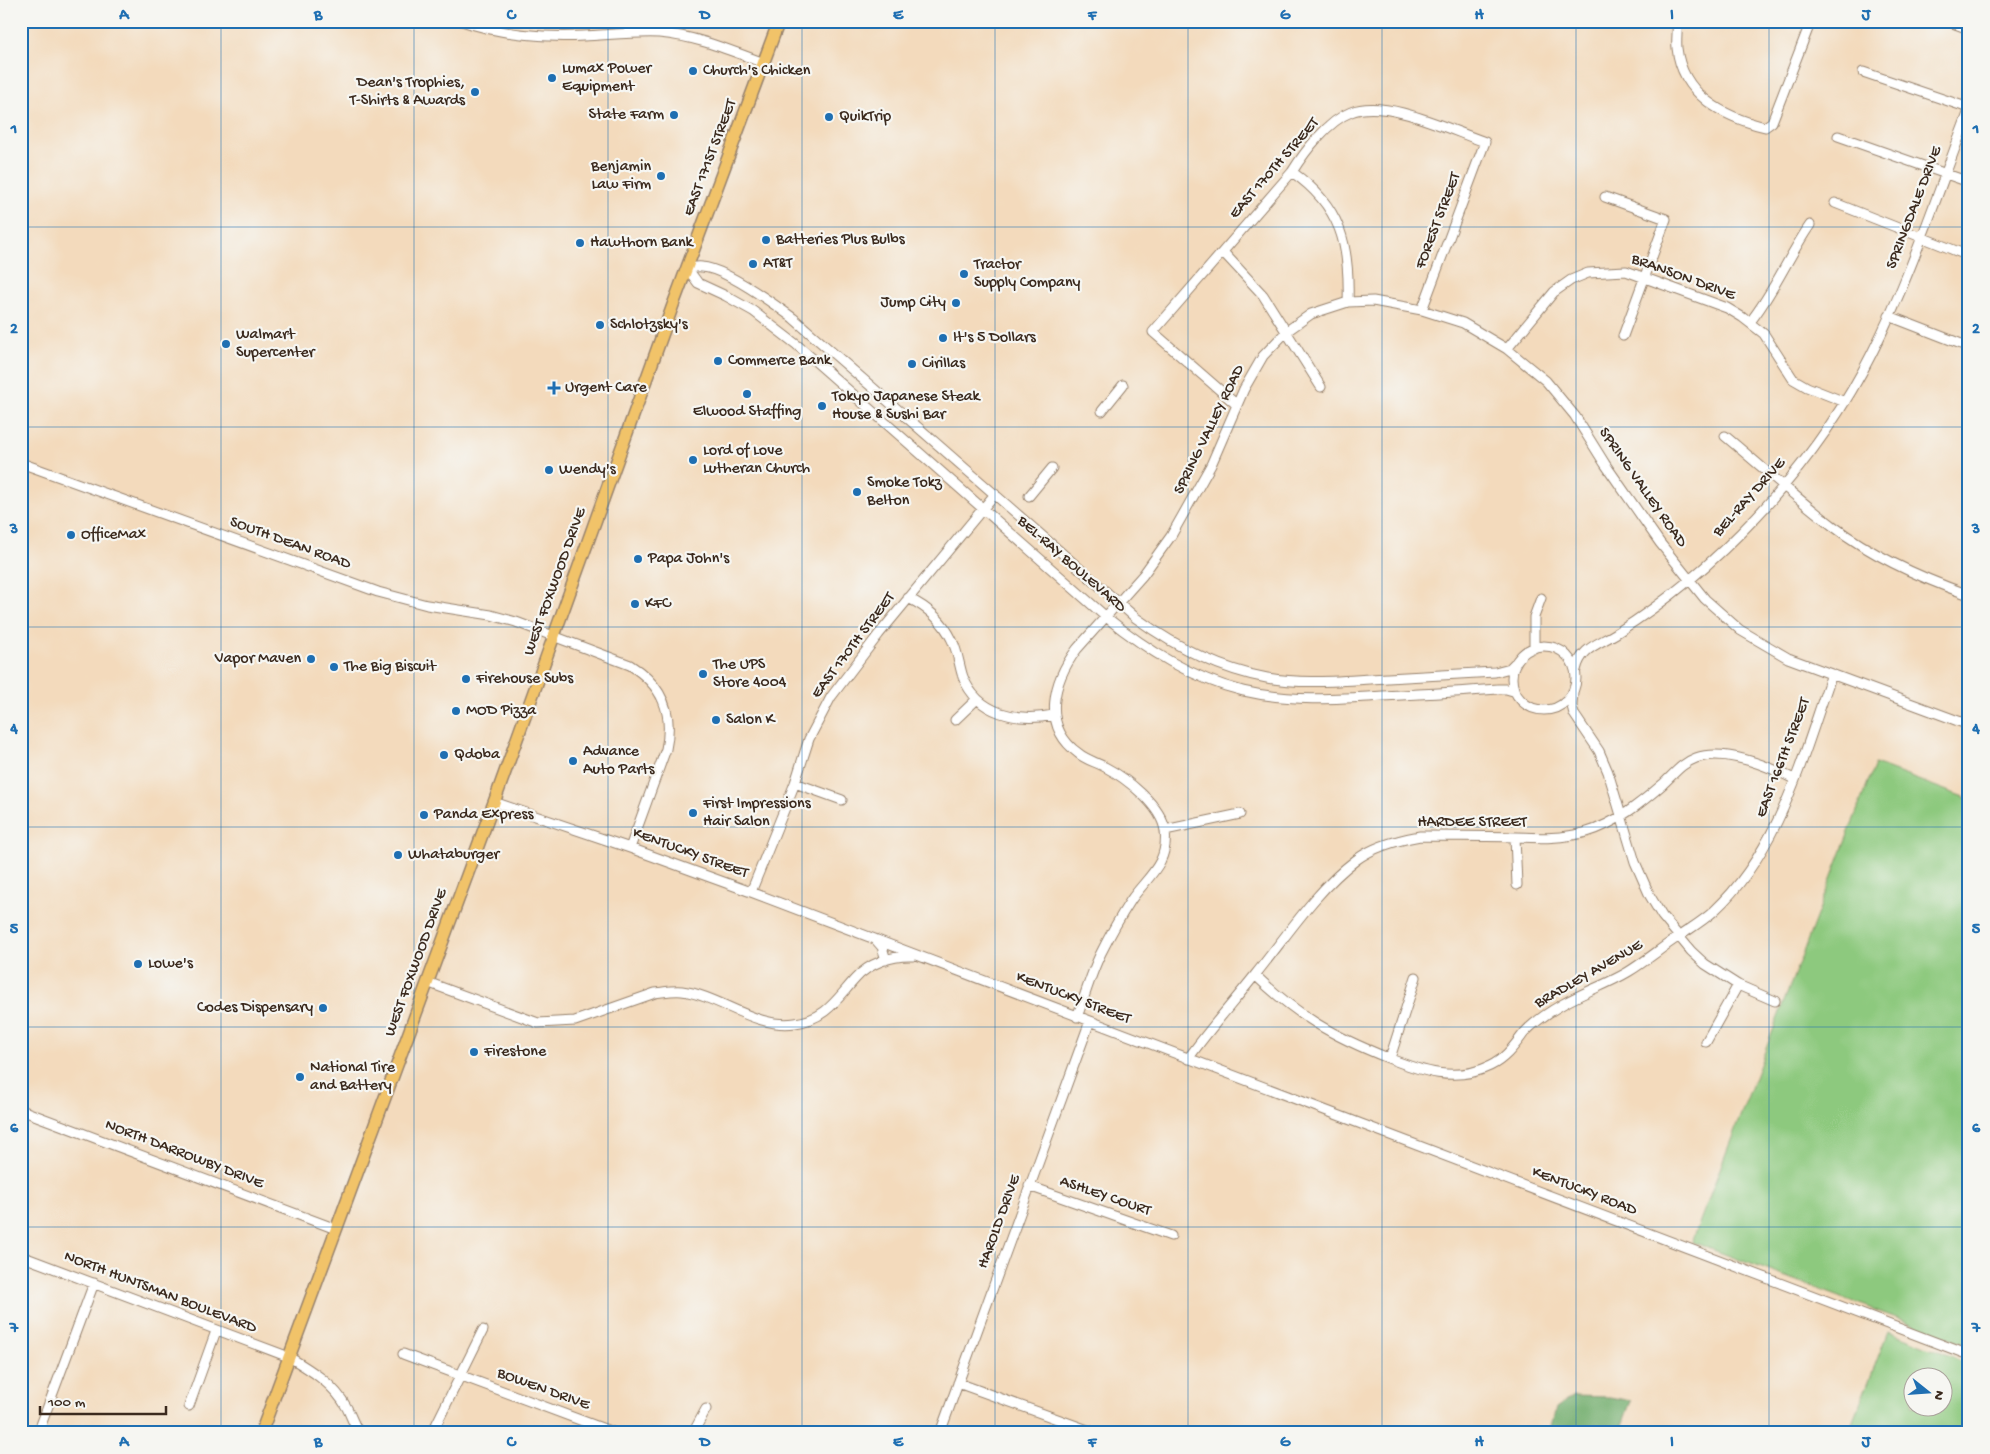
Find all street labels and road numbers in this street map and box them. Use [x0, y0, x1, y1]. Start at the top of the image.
street label: EAST 171ST STREET [680, 96, 742, 219]
street label: EAST 170TH STREET [1226, 114, 1325, 223]
street label: SPRINGDALE DRIVE [1883, 143, 1948, 272]
street label: FOREST STREET [1412, 169, 1466, 273]
street label: BRANSON DRIVE [1627, 250, 1739, 306]
street label: SPRING VALLEY ROAD [1170, 362, 1250, 498]
street label: SPRING VALLEY ROAD [1594, 424, 1691, 552]
street label: BEL-RAY DRIVE [1709, 454, 1791, 542]
street label: WEST FOXWOOD DRIVE [520, 505, 592, 658]
street label: BEL-RAY BOULEVARD [1012, 512, 1130, 618]
street label: SOUTH DEAN ROAD [227, 513, 354, 575]
street label: EAST 170TH STREET [808, 589, 901, 703]
street label: EAST 166TH STREET [1752, 695, 1816, 820]
street label: HARDEE STREET [1417, 814, 1527, 833]
street label: KENTUCKY STREET [630, 824, 751, 884]
street label: WEST FOXWOOD DRIVE [381, 886, 453, 1039]
street label: BRADLEY AVENUE [1531, 936, 1647, 1014]
street label: KENTUCKY STREET [1013, 968, 1134, 1030]
street label: NORTH DARROWBY DRIVE [102, 1116, 267, 1194]
street label: KENTUCKY ROAD [1529, 1163, 1640, 1221]
street label: HAROLD DRIVE [974, 1172, 1026, 1271]
street label: ASHLEY COURT [1057, 1173, 1154, 1222]
street label: NORTH HUNTSMAN BOULEVARD [61, 1247, 259, 1339]
street label: BOWEN DRIVE [493, 1364, 593, 1416]

